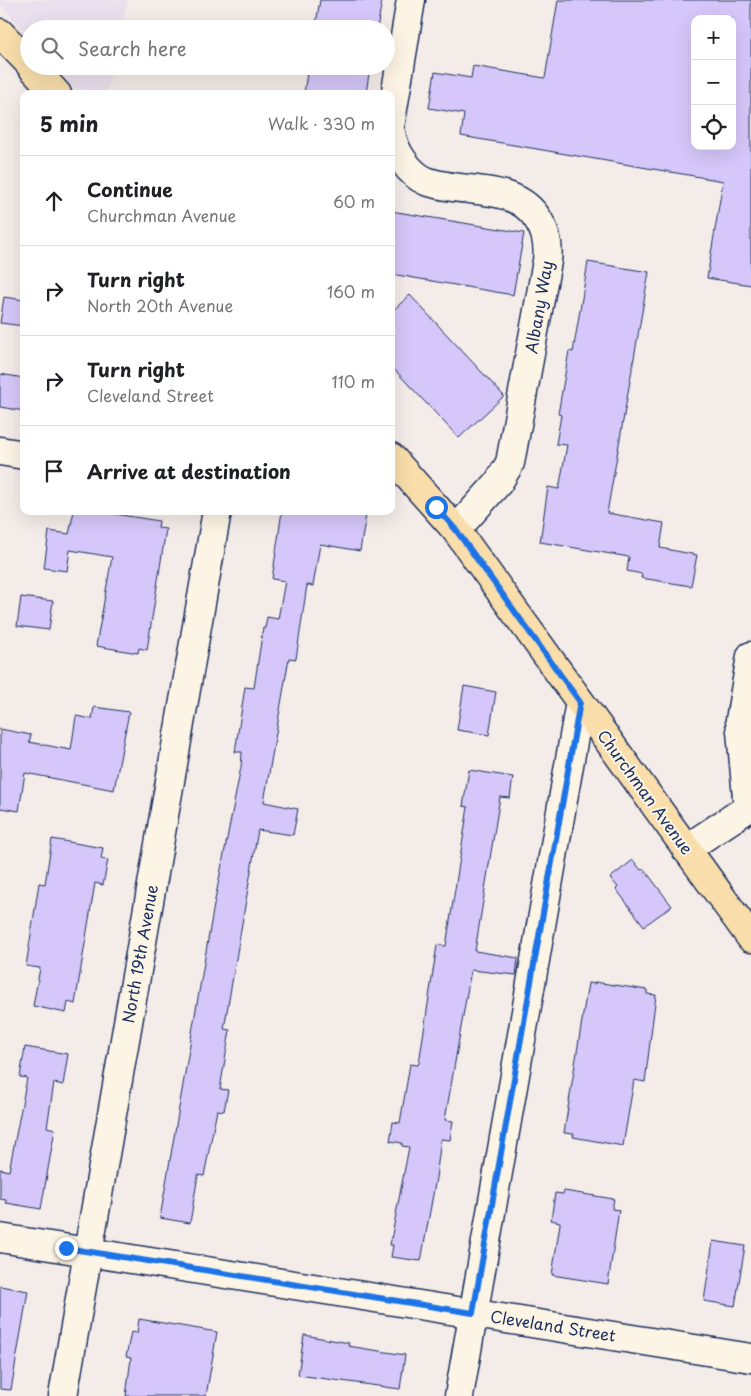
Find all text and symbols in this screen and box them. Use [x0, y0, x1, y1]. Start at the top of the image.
map controls [691, 15, 736, 150]
button: + [691, 15, 736, 60]
search box [20, 20, 395, 75]
icon: search [38, 34, 66, 62]
text: Search here [78, 34, 187, 62]
button: − [691, 60, 736, 105]
button: locate [691, 105, 736, 150]
text: 5 min [40, 107, 98, 139]
text: Walk · 330 m [268, 111, 375, 135]
text: Continue [87, 175, 173, 203]
icon: ahead [40, 187, 68, 215]
text: 60 m [333, 189, 375, 213]
text: Churchman Avenue [87, 203, 236, 227]
street label: Albany Way [518, 258, 558, 355]
text: Turn right [87, 265, 185, 293]
icon: right [40, 277, 68, 305]
text: 160 m [327, 279, 375, 303]
text: North 20th Avenue [87, 293, 233, 317]
text: Turn right [87, 355, 185, 383]
icon: right [40, 367, 68, 395]
text: 110 m [332, 369, 375, 393]
text: Cleveland Street [87, 383, 214, 407]
icon: arrive [40, 457, 68, 485]
text: Arrive at destination [87, 457, 291, 485]
route start [425, 496, 448, 519]
street label: Churchman Avenue [592, 724, 700, 859]
street label: North 19th Avenue [115, 882, 163, 1025]
route end [55, 1237, 78, 1260]
street label: Cleveland Street [489, 1303, 618, 1347]

